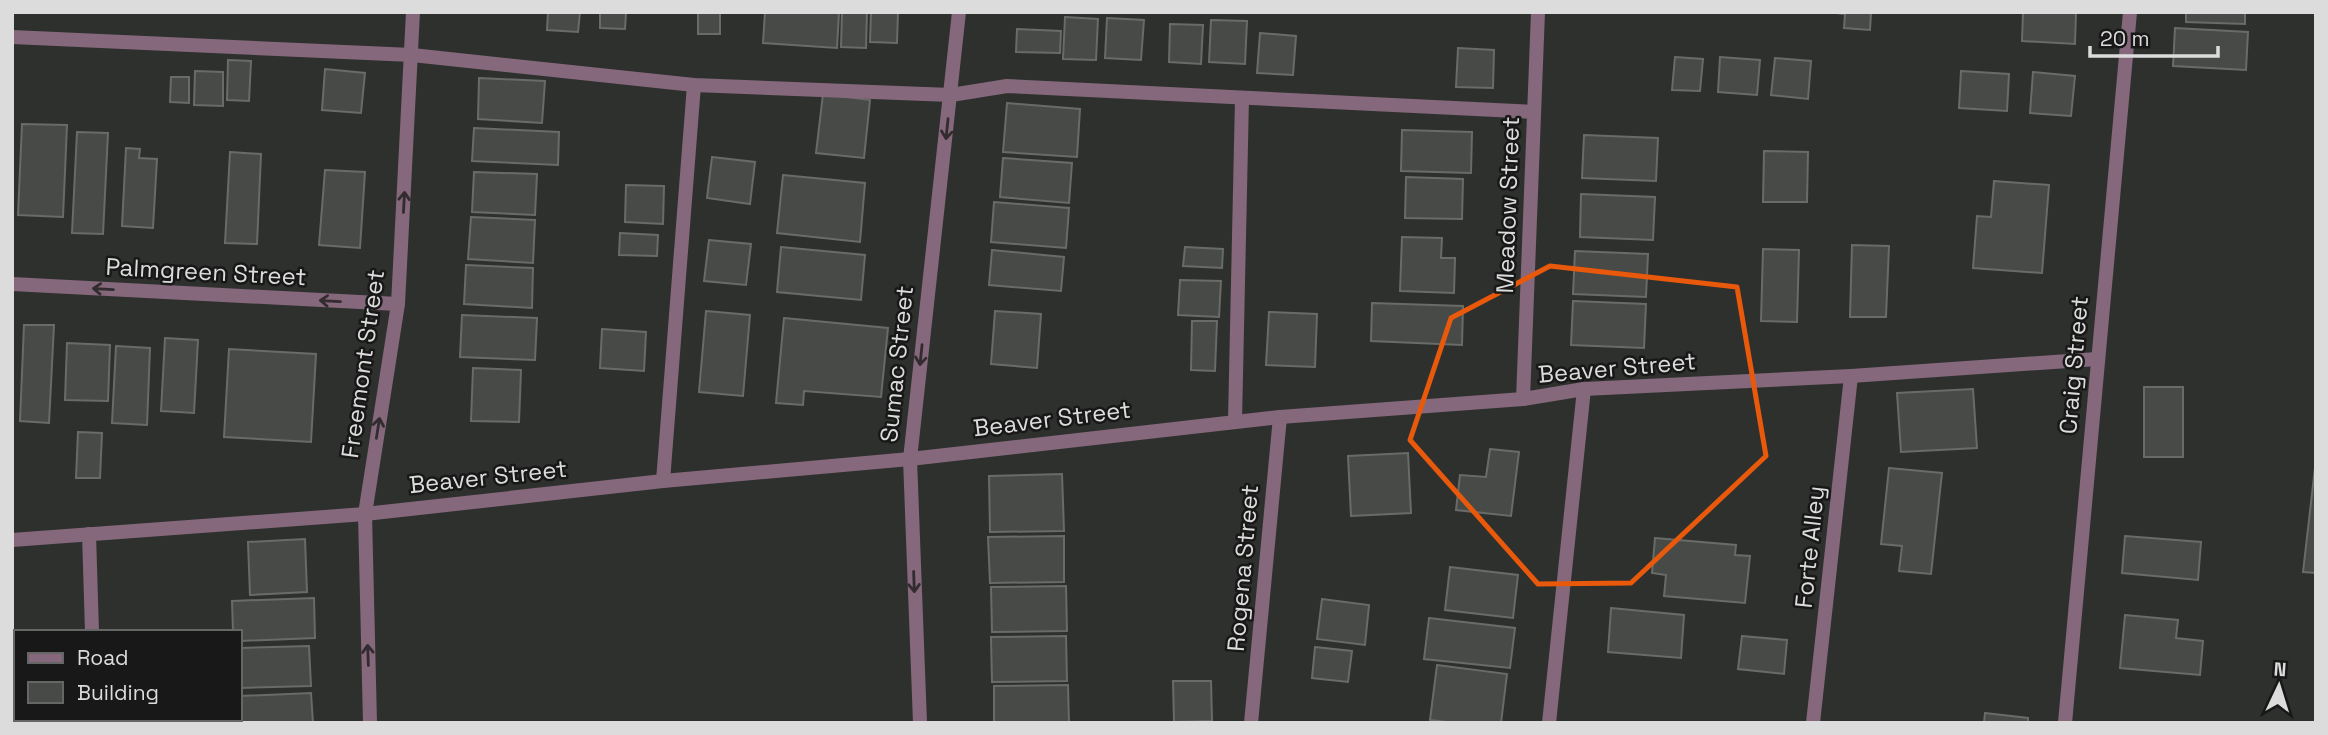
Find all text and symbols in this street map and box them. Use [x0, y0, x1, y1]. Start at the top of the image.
scale bar [2090, 14, 2218, 58]
text: 20 m [2100, 25, 2150, 52]
street label: Meadow Street [1489, 116, 1526, 294]
one-way arrow [940, 117, 953, 140]
one-way arrow [397, 191, 410, 214]
street label: Palmgreen Street [105, 251, 307, 292]
street label: Freemont Street [334, 268, 391, 460]
one-way arrow [92, 282, 115, 295]
street label: Sumac Street [873, 284, 920, 444]
one-way arrow [319, 294, 342, 307]
street label: Craig Street [2052, 295, 2095, 435]
one-way arrow [915, 343, 928, 366]
street label: Beaver Street [1537, 345, 1697, 390]
street label: Beaver Street [971, 393, 1132, 444]
one-way arrow [372, 417, 385, 440]
street label: Beaver Street [408, 453, 568, 500]
street label: Rogena Street [1220, 483, 1265, 653]
street label: Forte Alley [1788, 484, 1831, 610]
one-way arrow [908, 570, 921, 593]
legend [14, 630, 242, 721]
one-way arrow [362, 643, 375, 666]
text: Road [77, 644, 129, 671]
north arrow [2244, 651, 2314, 721]
text: N [2273, 657, 2287, 682]
text: Building [77, 679, 159, 706]

